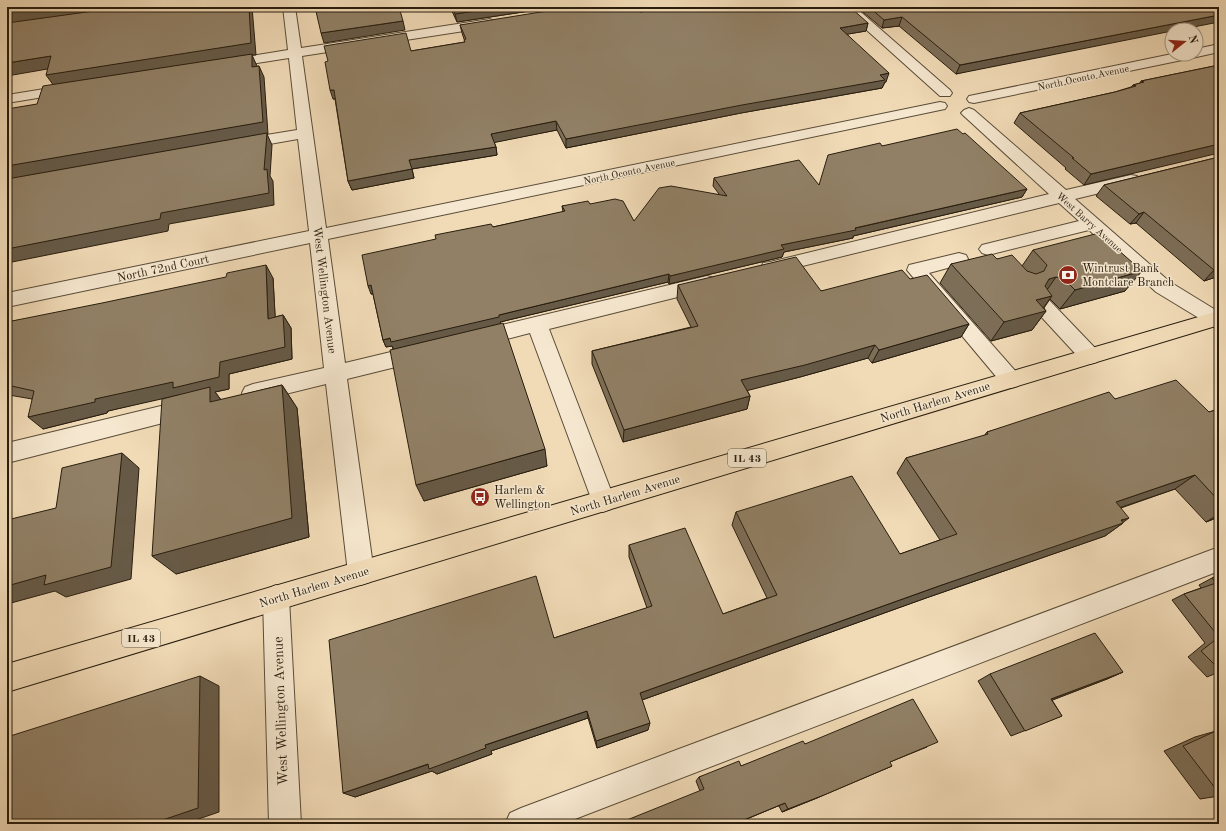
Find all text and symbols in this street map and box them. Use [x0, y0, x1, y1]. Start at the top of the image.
north arrow [1164, 22, 1204, 62]
text: N [1186, 34, 1199, 46]
street label: North Oconto Avenue [1037, 63, 1130, 93]
street label: North Oconto Avenue [583, 157, 676, 187]
street label: West Barry Avenue [1054, 191, 1124, 255]
street label: West Wellington Avenue [310, 226, 338, 355]
street label: North 72nd Court [116, 253, 210, 285]
place label: Wintrust Bank Montclare Branch [1082, 263, 1175, 289]
bank icon: Wintrust Bank Montclare Branch [1057, 264, 1079, 286]
street label: North Harlem Avenue [879, 380, 992, 425]
road number: IL 43 [728, 449, 766, 467]
street label: North Harlem Avenue [569, 473, 682, 518]
place label: Harlem & Wellington [494, 485, 551, 511]
bus stop icon: Harlem & Wellington [469, 486, 491, 508]
street label: North Harlem Avenue [258, 565, 371, 610]
road number: IL 43 [122, 629, 160, 647]
street label: West Wellington Avenue [271, 636, 291, 786]

